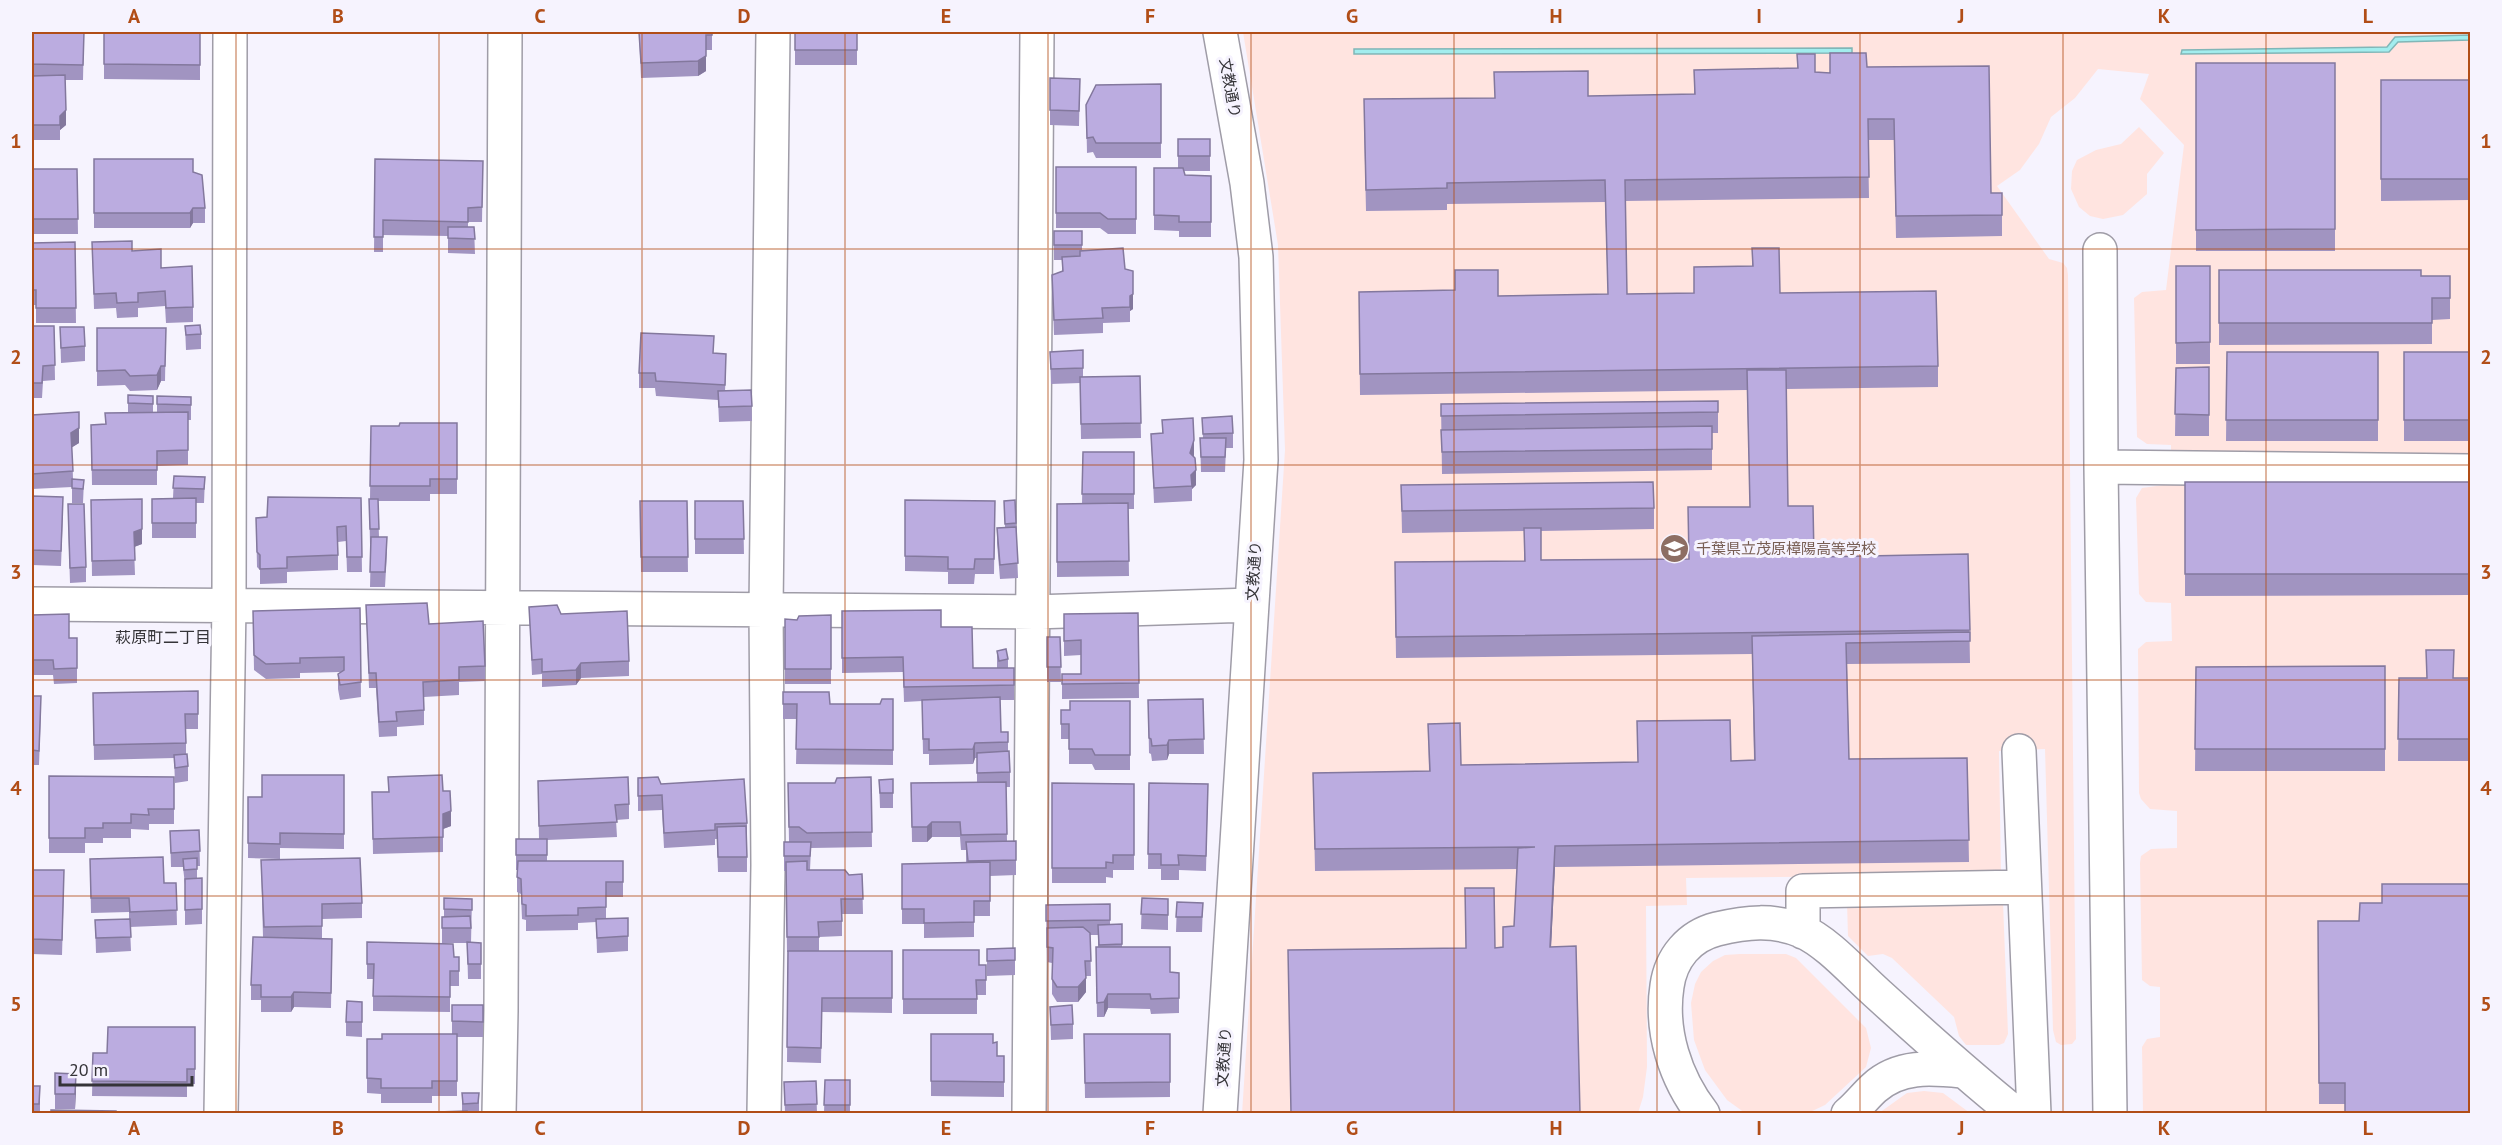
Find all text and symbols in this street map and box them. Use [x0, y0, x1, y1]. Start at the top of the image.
text: A [128, 3, 141, 29]
text: B [332, 3, 344, 29]
text: C [534, 3, 546, 29]
text: D [738, 3, 751, 29]
text: E [941, 3, 951, 29]
text: F [1145, 3, 1155, 29]
text: G [1346, 3, 1358, 29]
text: H [1549, 3, 1563, 29]
text: I [1756, 3, 1762, 29]
text: J [1957, 3, 1964, 29]
text: K [2158, 3, 2171, 29]
text: L [2363, 3, 2374, 29]
street label: 文教通り [1216, 57, 1245, 119]
text: 1 [10, 128, 22, 154]
text: 1 [2480, 128, 2492, 154]
text: 2 [10, 344, 22, 370]
text: 2 [2480, 344, 2492, 370]
school or university icon: 千葉県立茂原樟陽高等学校 [1659, 533, 1691, 565]
place label: 千葉県立茂原樟陽高等学校 [1696, 539, 1876, 558]
street label: 文教通り [1242, 540, 1265, 602]
text: 3 [10, 559, 22, 585]
text: 3 [2480, 559, 2492, 585]
district label: 萩原町二丁目 [115, 627, 211, 647]
text: 4 [10, 775, 22, 801]
text: 4 [2480, 775, 2492, 801]
text: 5 [10, 991, 22, 1017]
text: 5 [2480, 991, 2492, 1017]
street label: 文教通り [1212, 1026, 1235, 1088]
scale bar [60, 1049, 192, 1087]
text: 20 m [69, 1058, 108, 1081]
text: A [128, 1115, 141, 1141]
text: B [332, 1115, 344, 1141]
text: C [534, 1115, 546, 1141]
text: D [738, 1115, 751, 1141]
text: E [941, 1115, 951, 1141]
text: F [1145, 1115, 1155, 1141]
text: G [1346, 1115, 1358, 1141]
text: H [1549, 1115, 1563, 1141]
text: I [1756, 1115, 1762, 1141]
text: J [1957, 1115, 1964, 1141]
text: K [2158, 1115, 2171, 1141]
text: L [2363, 1115, 2374, 1141]

